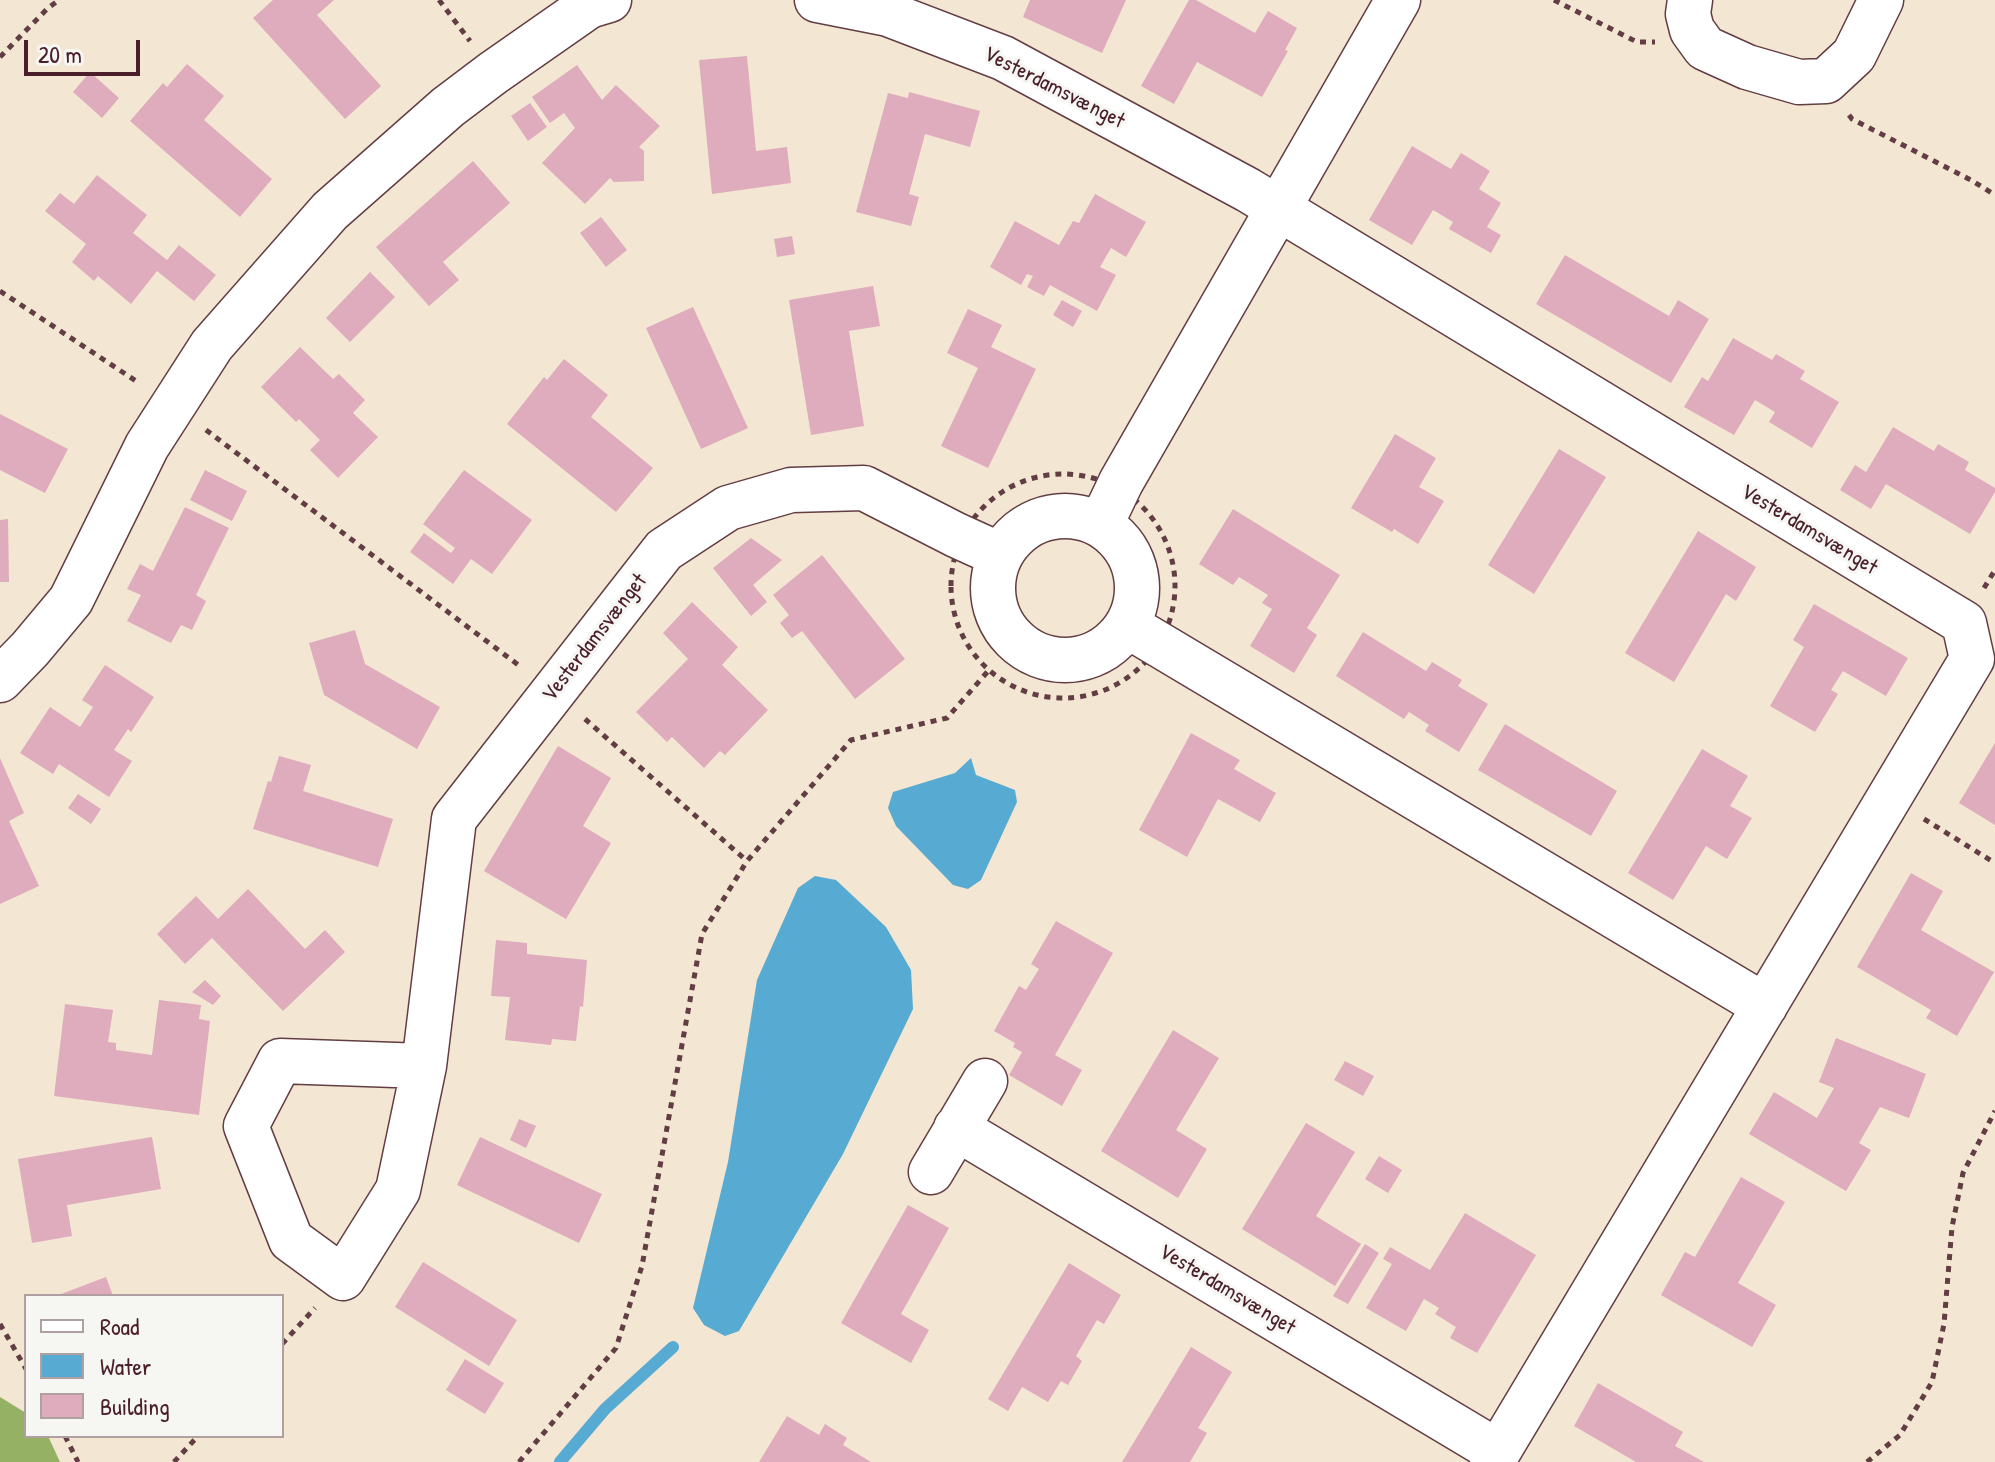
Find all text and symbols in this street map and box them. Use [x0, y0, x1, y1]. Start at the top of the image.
scale bar [28, 24, 144, 74]
text: 20 m [38, 38, 82, 70]
street label: Vesterdamsvænget [979, 41, 1129, 135]
street label: Vesterdamsvænget [1736, 479, 1882, 581]
street label: Vesterdamsvænget [537, 569, 653, 707]
street label: Vesterdamsvænget [1154, 1239, 1300, 1341]
legend [24, 1294, 284, 1438]
text: Road [100, 1310, 139, 1342]
text: Water [100, 1350, 151, 1382]
text: Building [100, 1390, 170, 1422]

